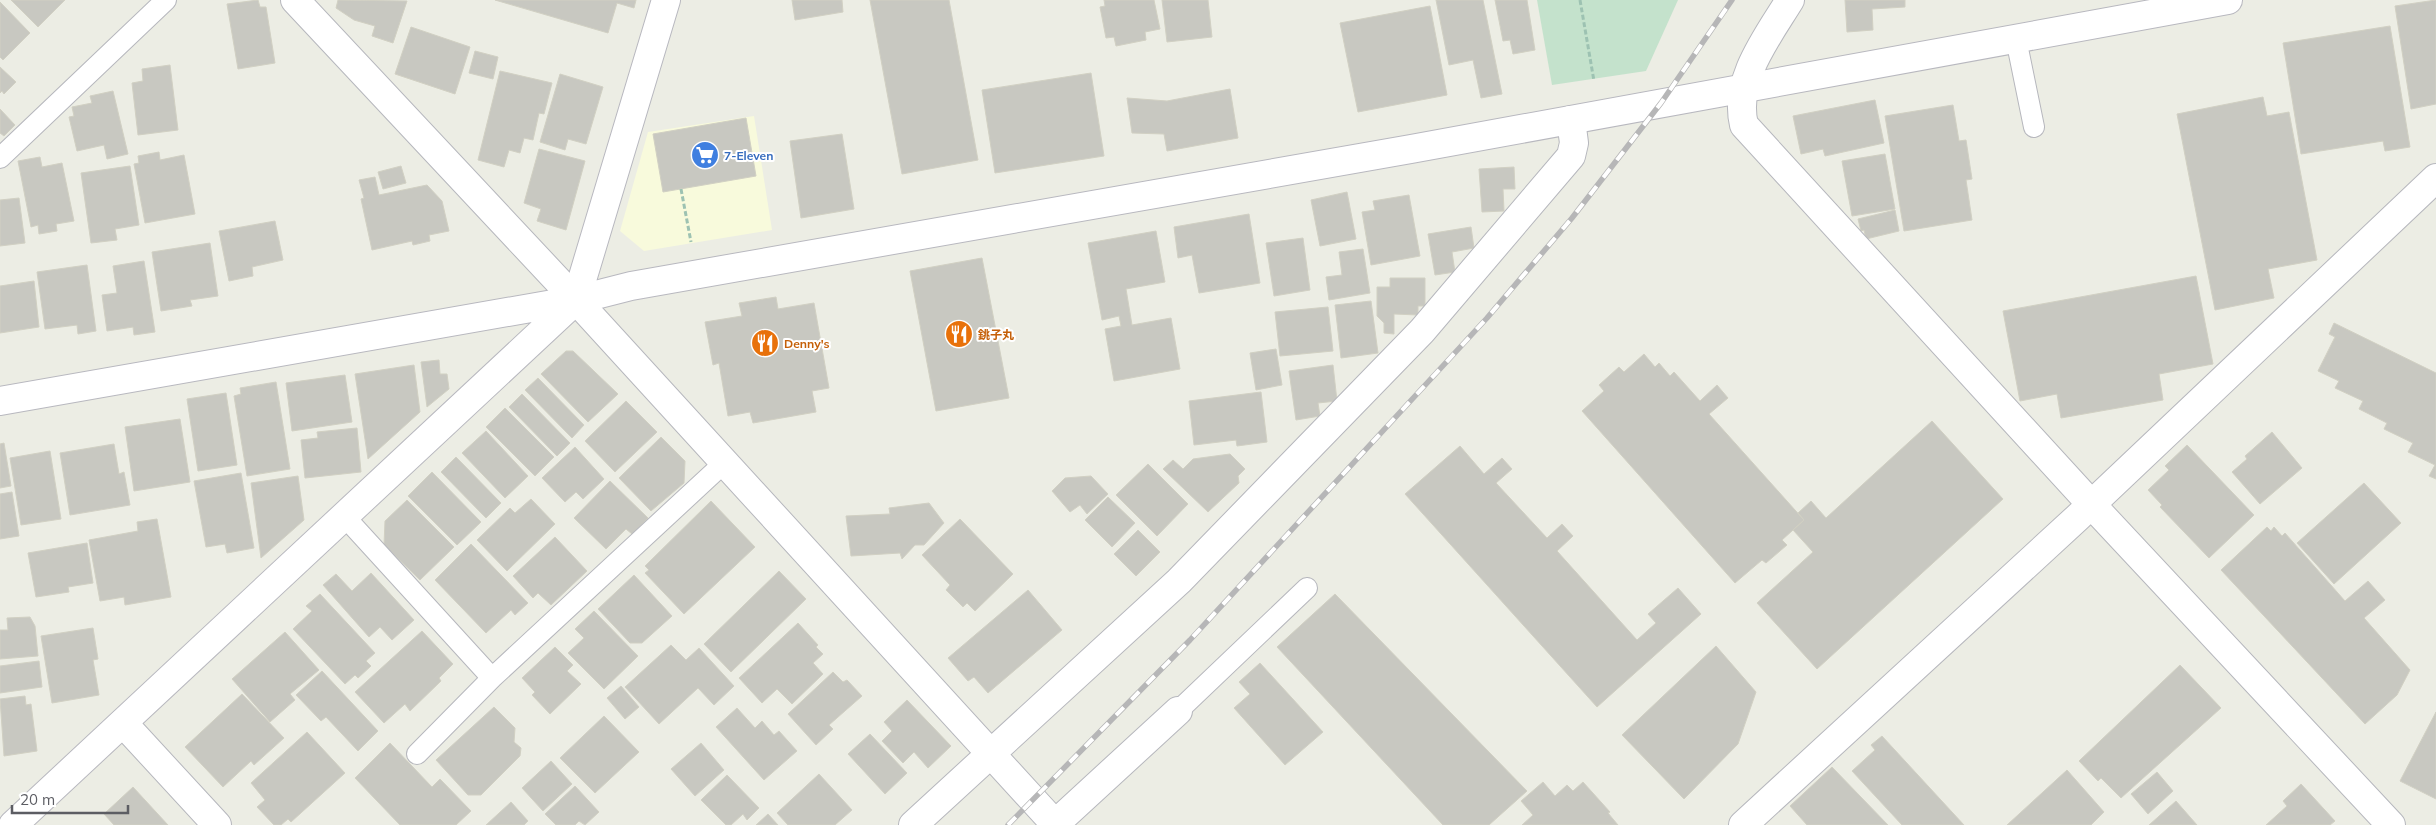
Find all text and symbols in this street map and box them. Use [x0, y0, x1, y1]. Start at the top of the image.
supermarket icon: 7-Eleven [690, 140, 720, 170]
place label: 7-Eleven [724, 148, 773, 163]
restaurant icon: 銚子丸 [944, 319, 974, 349]
place label: 銚子丸 [977, 327, 1014, 342]
restaurant icon: Denny's [750, 328, 780, 358]
place label: Denny's [784, 336, 830, 351]
scale bar [12, 782, 129, 814]
text: 20 m [20, 790, 55, 809]

